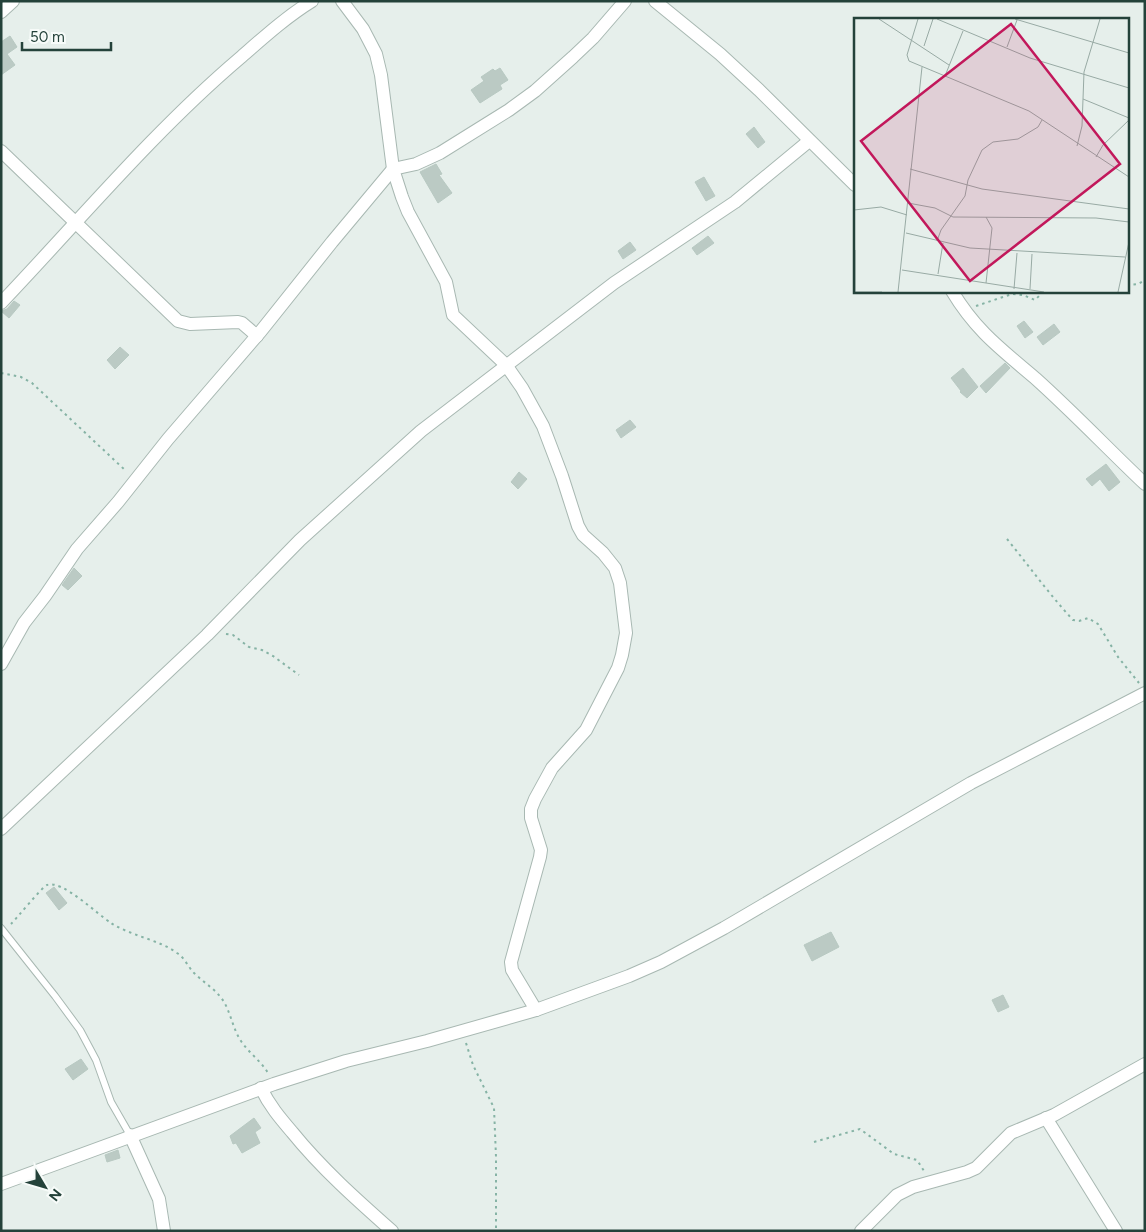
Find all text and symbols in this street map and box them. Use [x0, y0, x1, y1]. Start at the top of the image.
inset map [854, 18, 1128, 292]
scale bar [22, 20, 111, 52]
text: 50 m [30, 28, 65, 46]
north arrow [20, 1162, 70, 1212]
text: N [45, 1185, 65, 1204]

